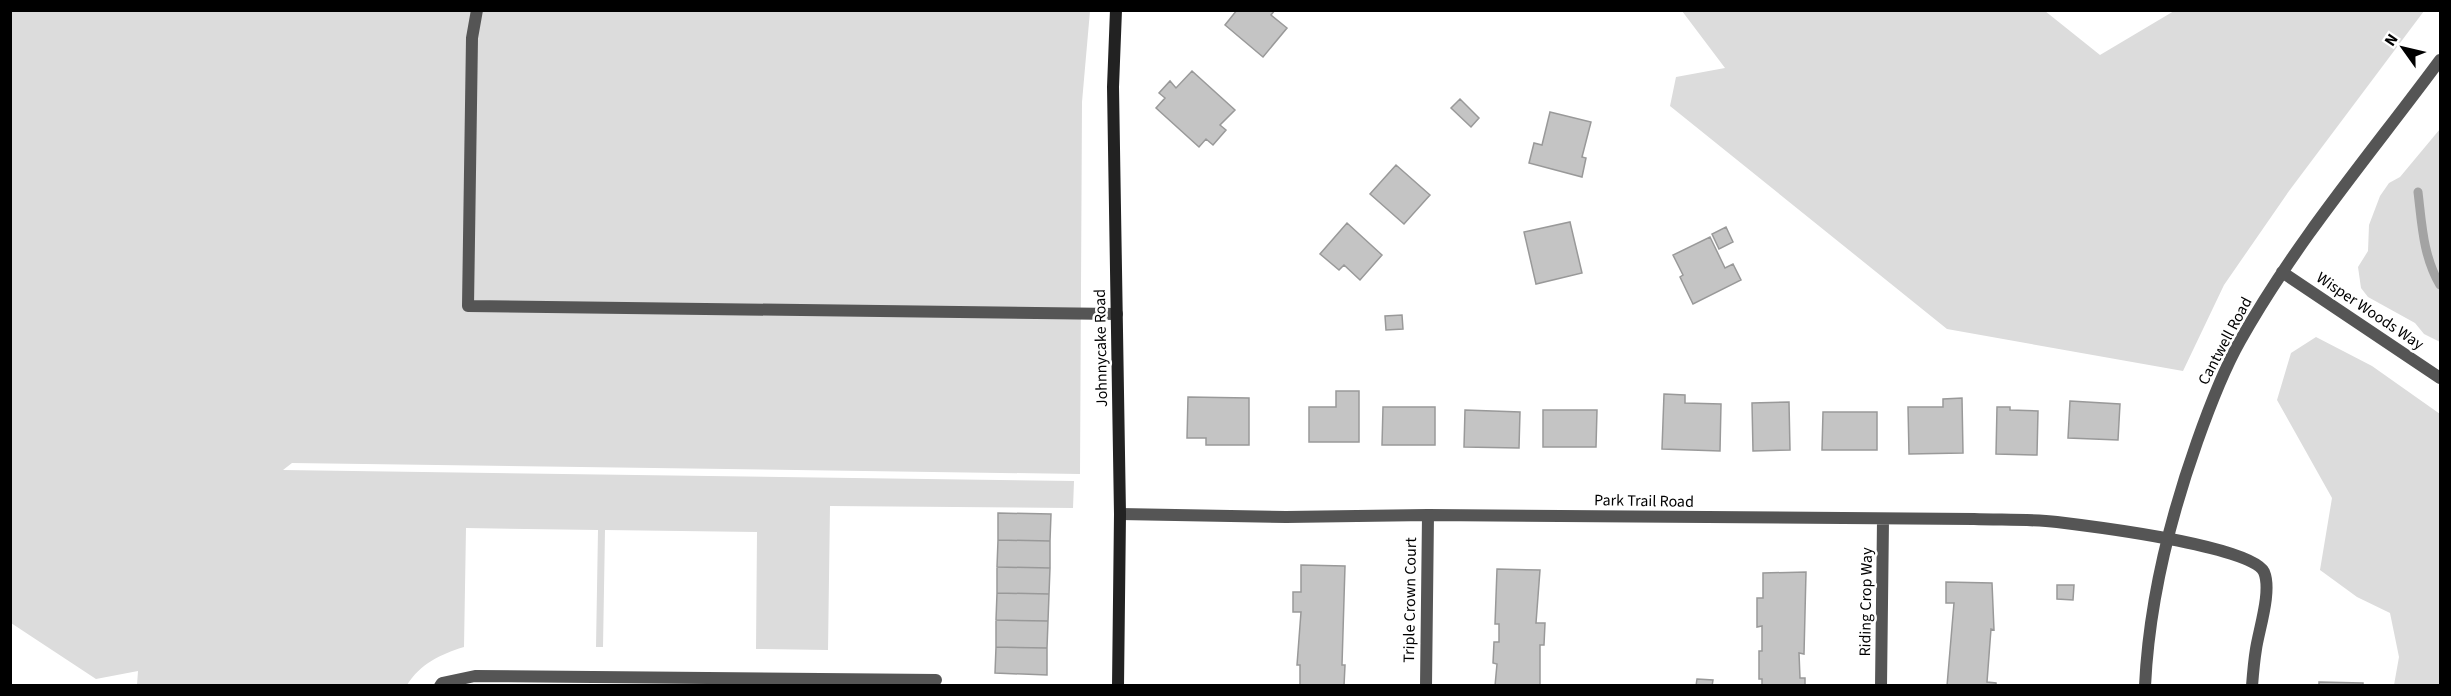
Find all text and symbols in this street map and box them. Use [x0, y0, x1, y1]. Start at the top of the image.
north arrow [2373, 18, 2433, 78]
text: N [2379, 30, 2403, 51]
street label: Wisper Woods Way [2312, 267, 2429, 355]
street label: Johnnycake Road [1089, 289, 1113, 407]
street label: Cantwell Road [2193, 293, 2257, 389]
street label: Park Trail Road [1594, 489, 1694, 513]
street label: Triple Crown Court [1398, 536, 1422, 663]
street label: Riding Crop Way [1854, 547, 1878, 657]

